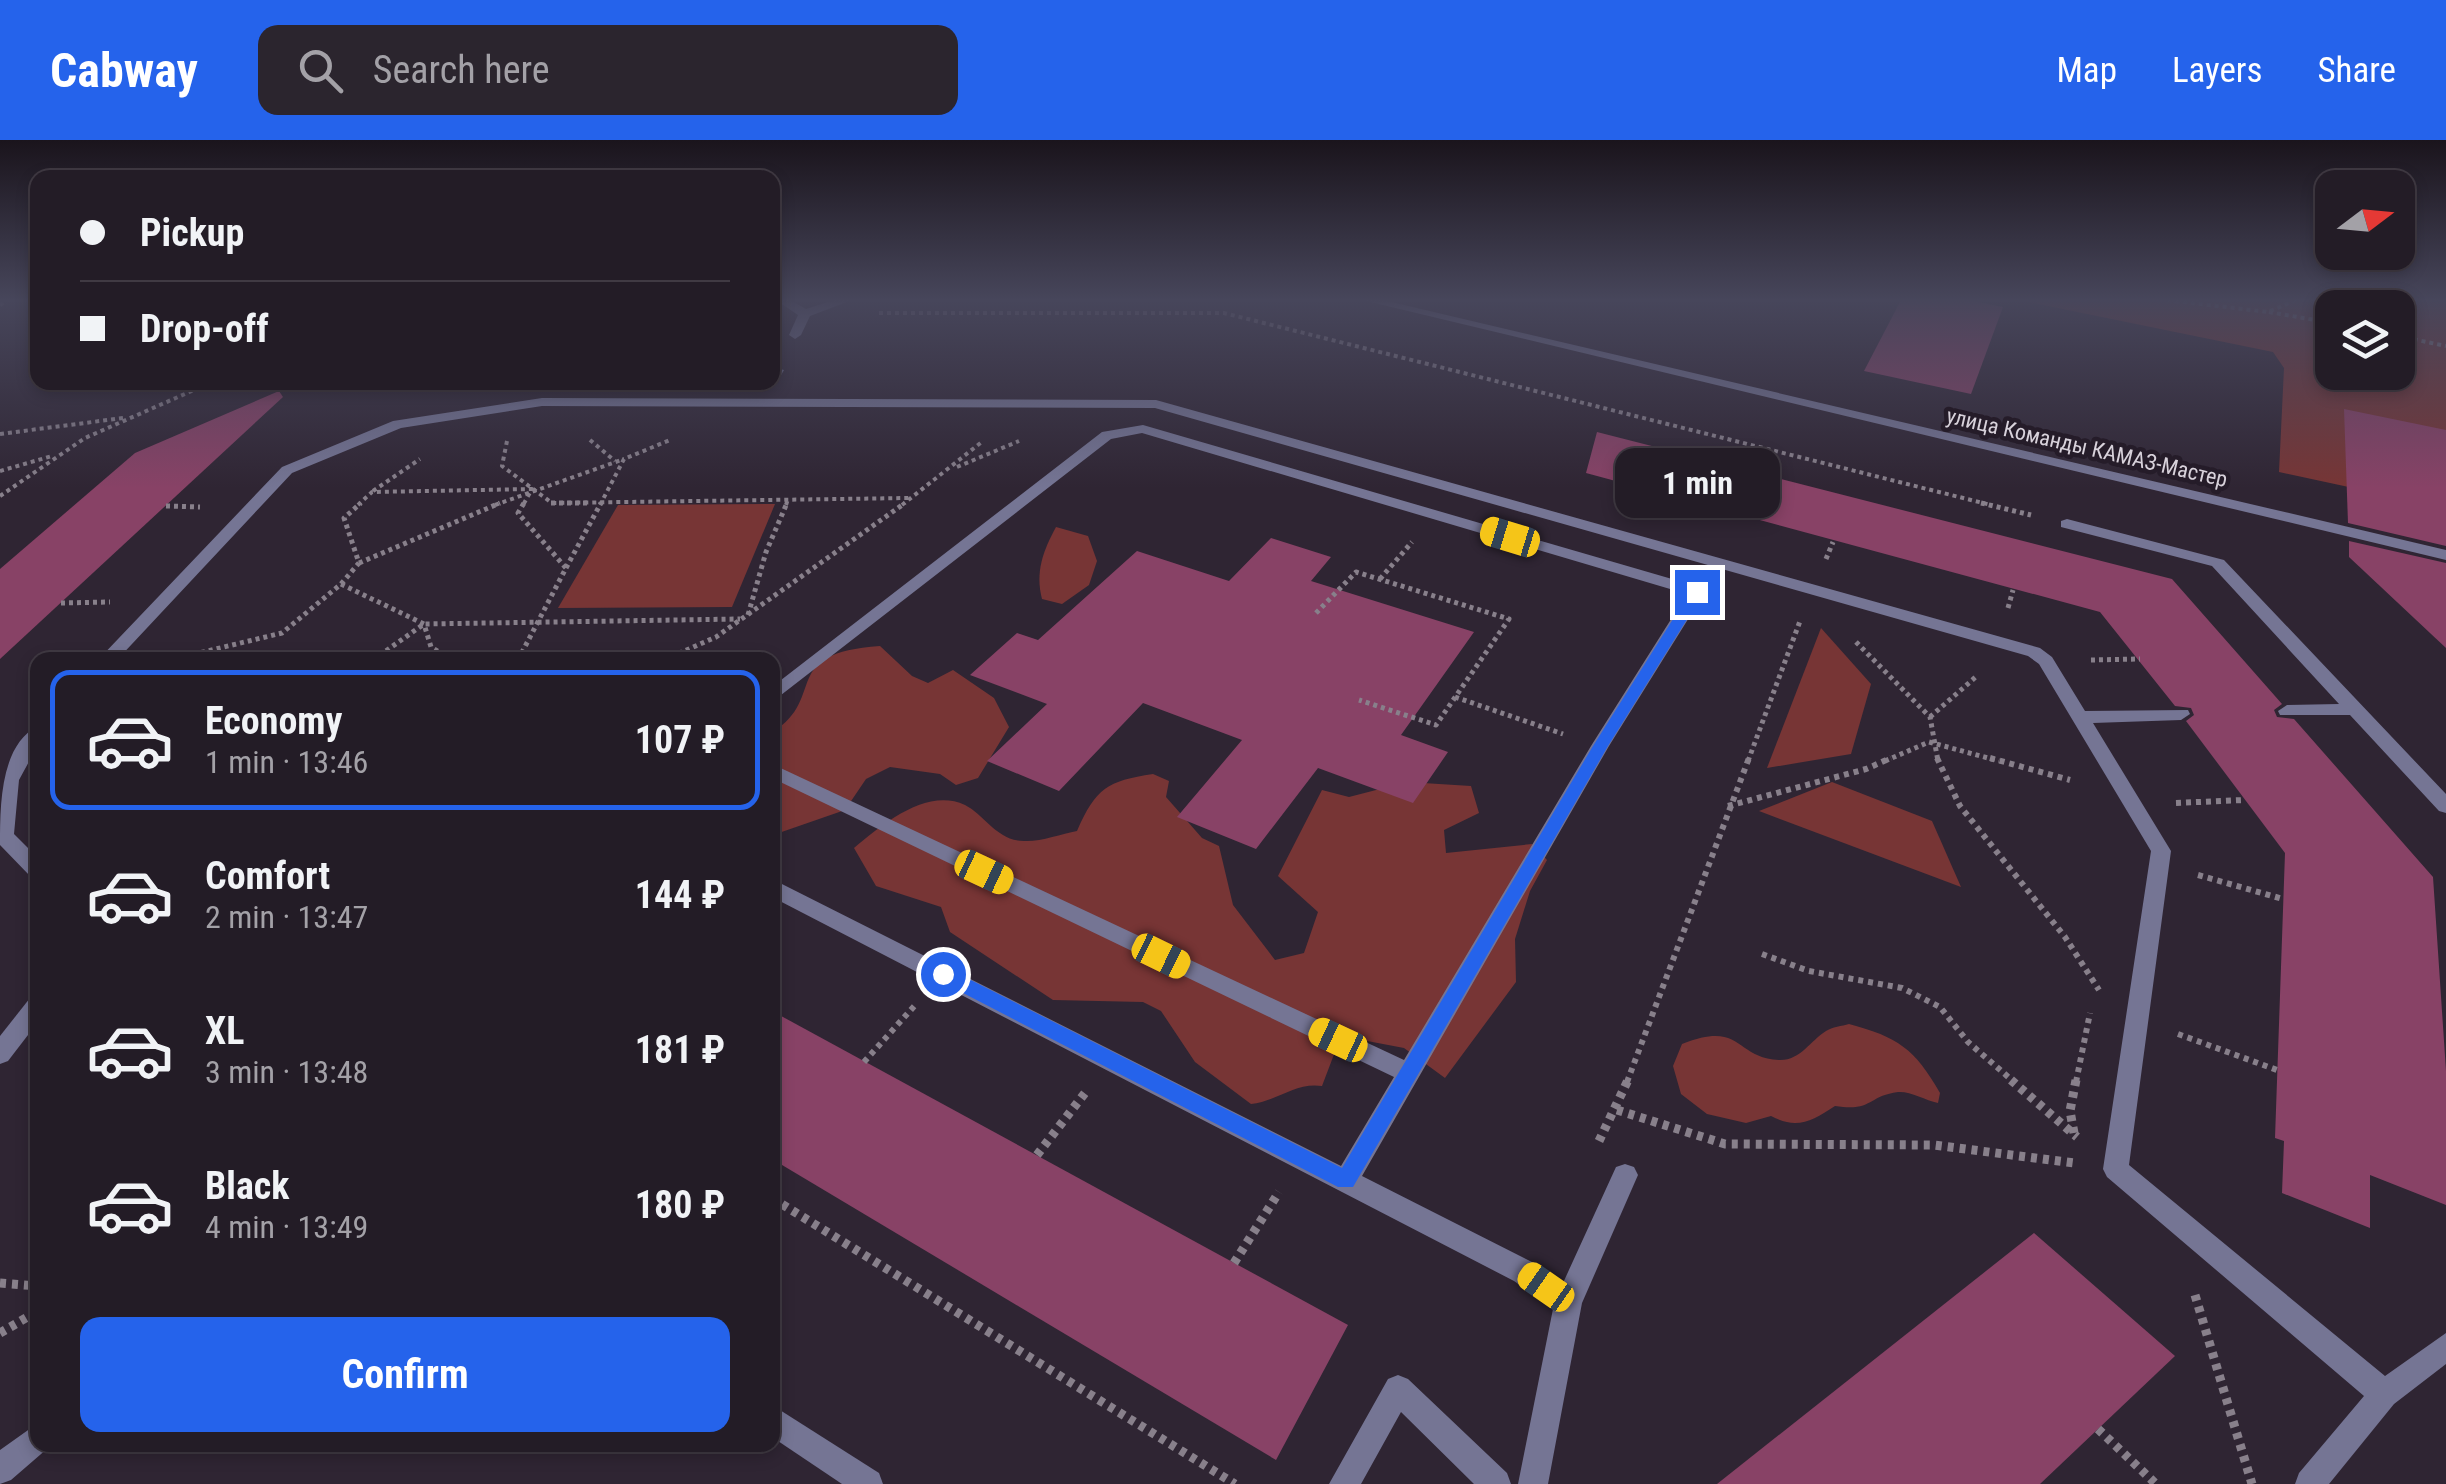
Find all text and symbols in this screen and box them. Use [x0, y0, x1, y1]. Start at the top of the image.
search box [258, 25, 958, 115]
text: Cabway [50, 42, 198, 99]
icon: search [293, 43, 348, 98]
text: Search here [373, 48, 550, 92]
text: Map [2056, 50, 2117, 91]
text: Layers [2172, 50, 2262, 91]
text: Share [2317, 50, 2396, 91]
north arrow [2315, 170, 2415, 270]
map controls [2315, 170, 2415, 390]
text: Pickup [140, 211, 244, 255]
button: layers [2315, 290, 2415, 390]
text: Drop-off [140, 307, 269, 351]
street label: улица Команды КАМАЗ-Мастер [1944, 403, 2230, 492]
callout: 1 min [1614, 447, 1780, 517]
text: 1 min [1662, 464, 1733, 502]
car [1477, 514, 1543, 560]
route end [1675, 570, 1720, 615]
icon: car [85, 695, 175, 785]
text: Economy [205, 699, 342, 743]
text: 107 ₽ [635, 718, 725, 762]
text: 1 min · 13:46 [205, 743, 368, 781]
car [950, 846, 1018, 898]
icon: car [85, 850, 175, 940]
text: Comfort [205, 854, 330, 898]
text: 144 ₽ [635, 873, 725, 917]
text: 2 min · 13:47 [205, 898, 368, 936]
car [1127, 929, 1195, 983]
route start [921, 952, 966, 997]
icon: car [85, 1005, 175, 1095]
text: XL [205, 1009, 244, 1053]
car [1304, 1014, 1372, 1066]
text: 181 ₽ [635, 1028, 725, 1072]
text: 3 min · 13:48 [205, 1053, 368, 1091]
icon: car [85, 1160, 175, 1250]
text: Black [205, 1164, 289, 1208]
text: 180 ₽ [635, 1183, 725, 1227]
text: 4 min · 13:49 [205, 1208, 368, 1246]
car [1513, 1258, 1579, 1316]
button: Confirm [80, 1317, 730, 1432]

